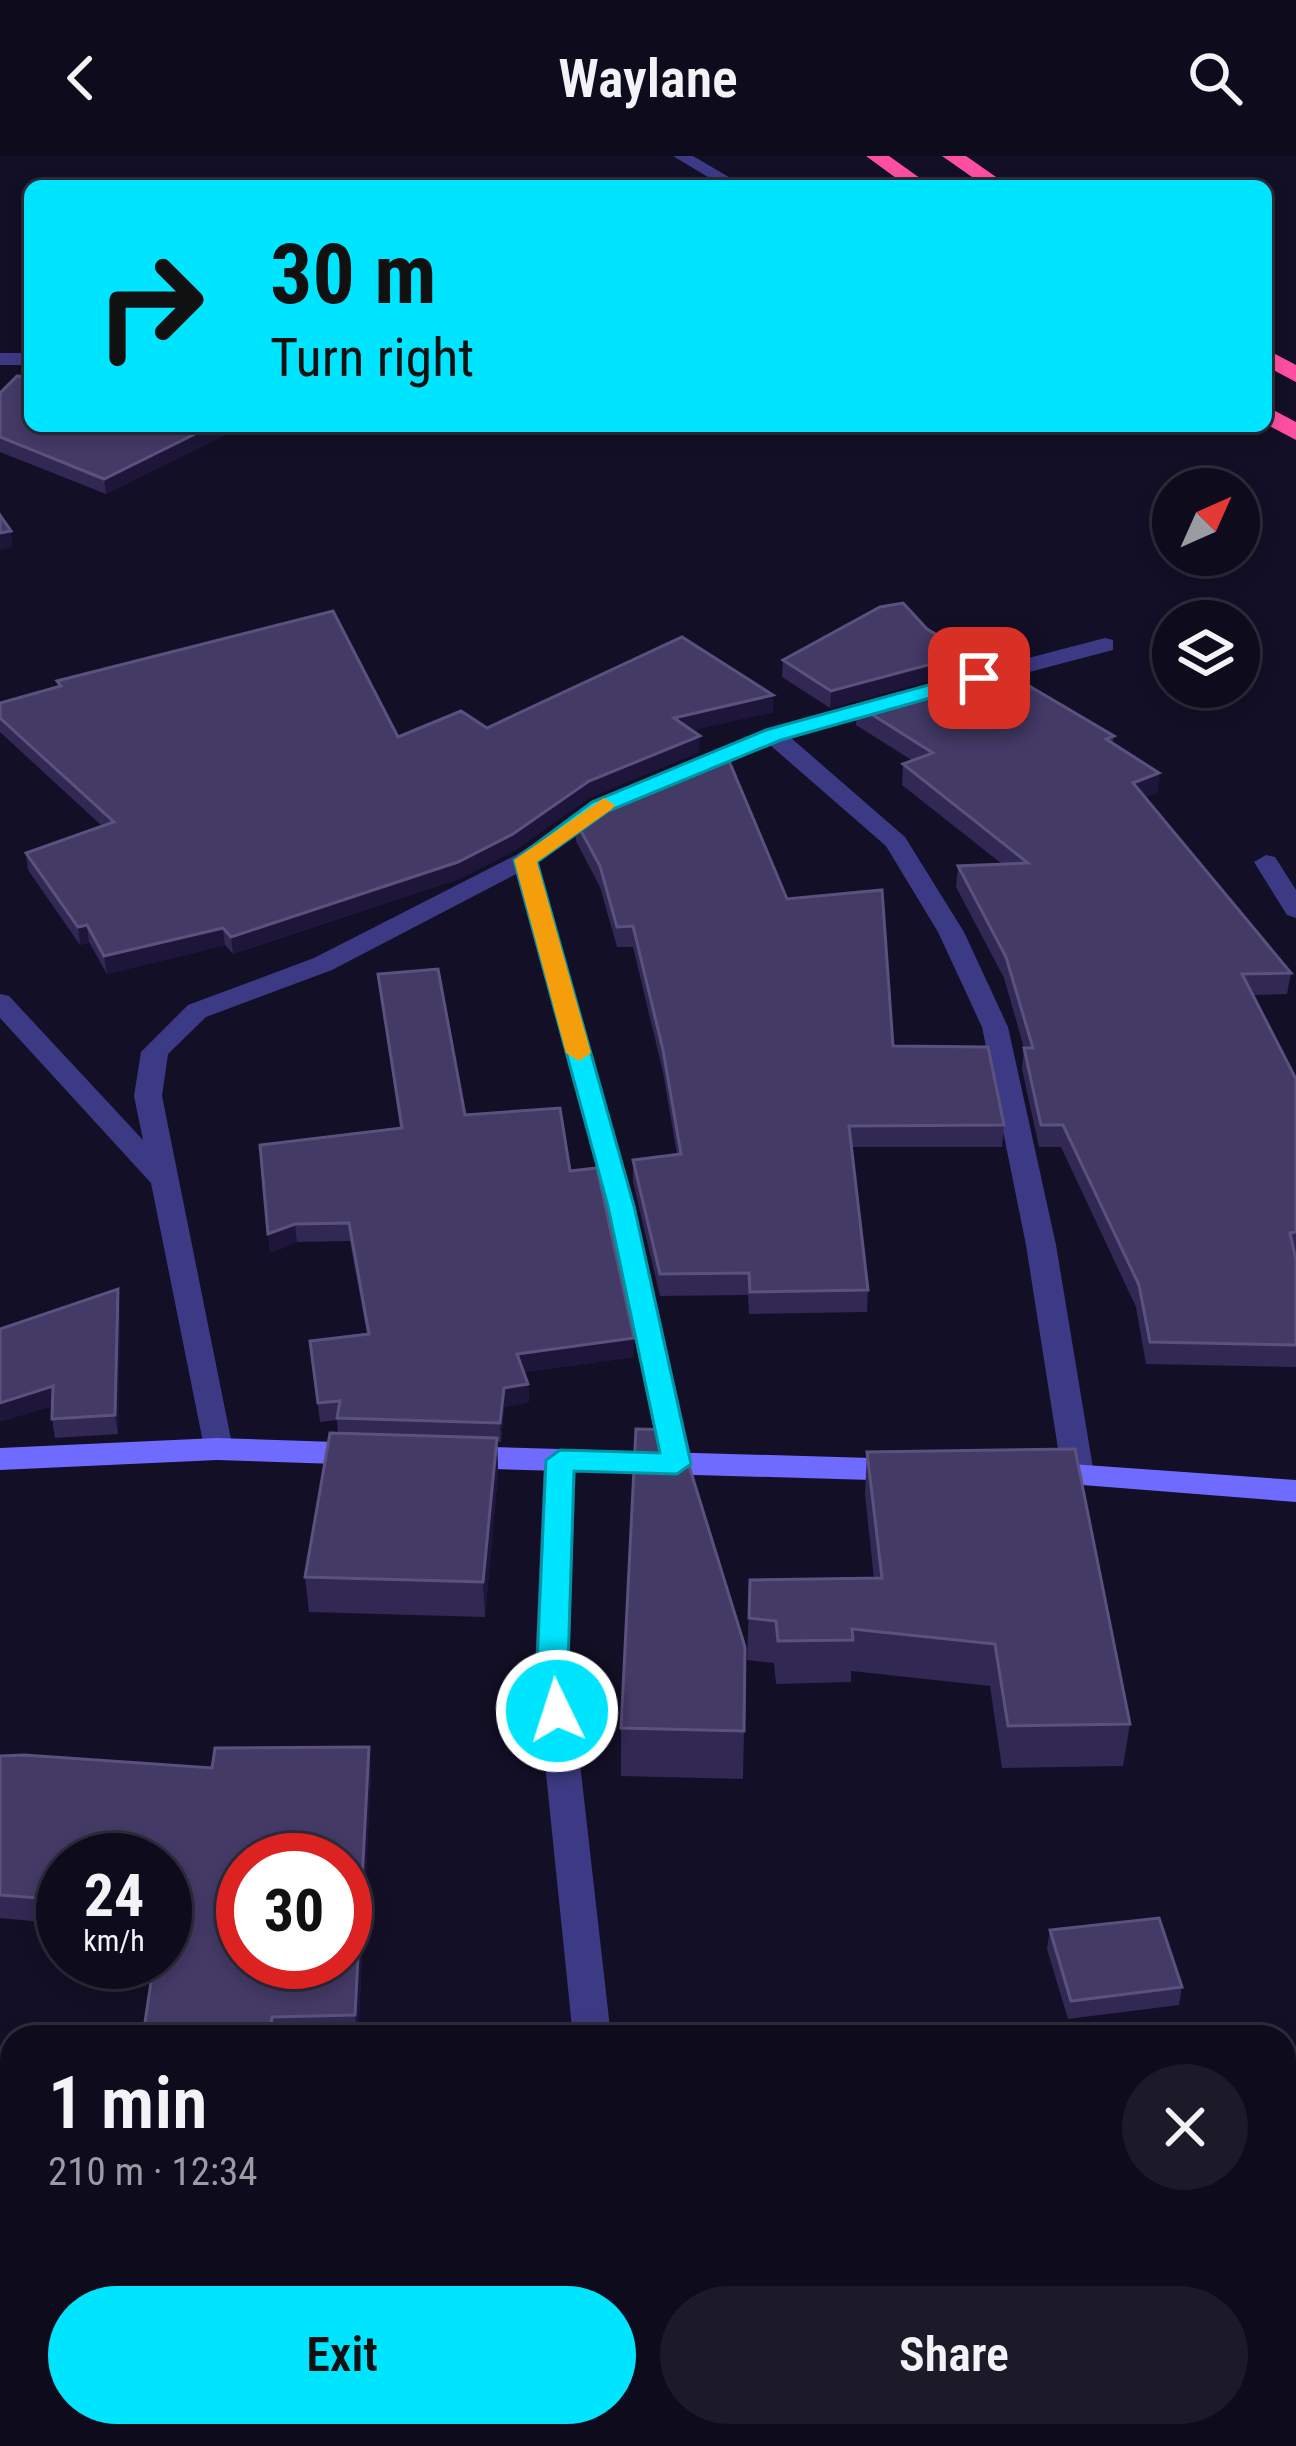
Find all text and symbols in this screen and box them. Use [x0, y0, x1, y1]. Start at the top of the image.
icon: back [48, 45, 114, 111]
icon: search [1182, 45, 1248, 111]
text: Waylane [558, 47, 738, 110]
text: 30 m [270, 225, 437, 324]
icon: right [72, 228, 228, 384]
text: Turn right [270, 326, 474, 389]
north arrow [1152, 468, 1260, 576]
map controls [1152, 468, 1260, 708]
button: layers [1152, 600, 1260, 708]
pin [928, 627, 1030, 729]
icon: arrive [946, 645, 1012, 711]
position arrow [494, 1648, 620, 1774]
speed limit sign: 30 [216, 1833, 372, 1989]
text: 24 [84, 1860, 144, 1931]
text: km/h [83, 1923, 145, 1958]
text: 1 min [48, 2061, 207, 2146]
button: close [1122, 2064, 1248, 2190]
text: 210 m · 12:34 [48, 2149, 258, 2195]
button: Exit [48, 2286, 636, 2424]
button: Share [660, 2286, 1248, 2424]

